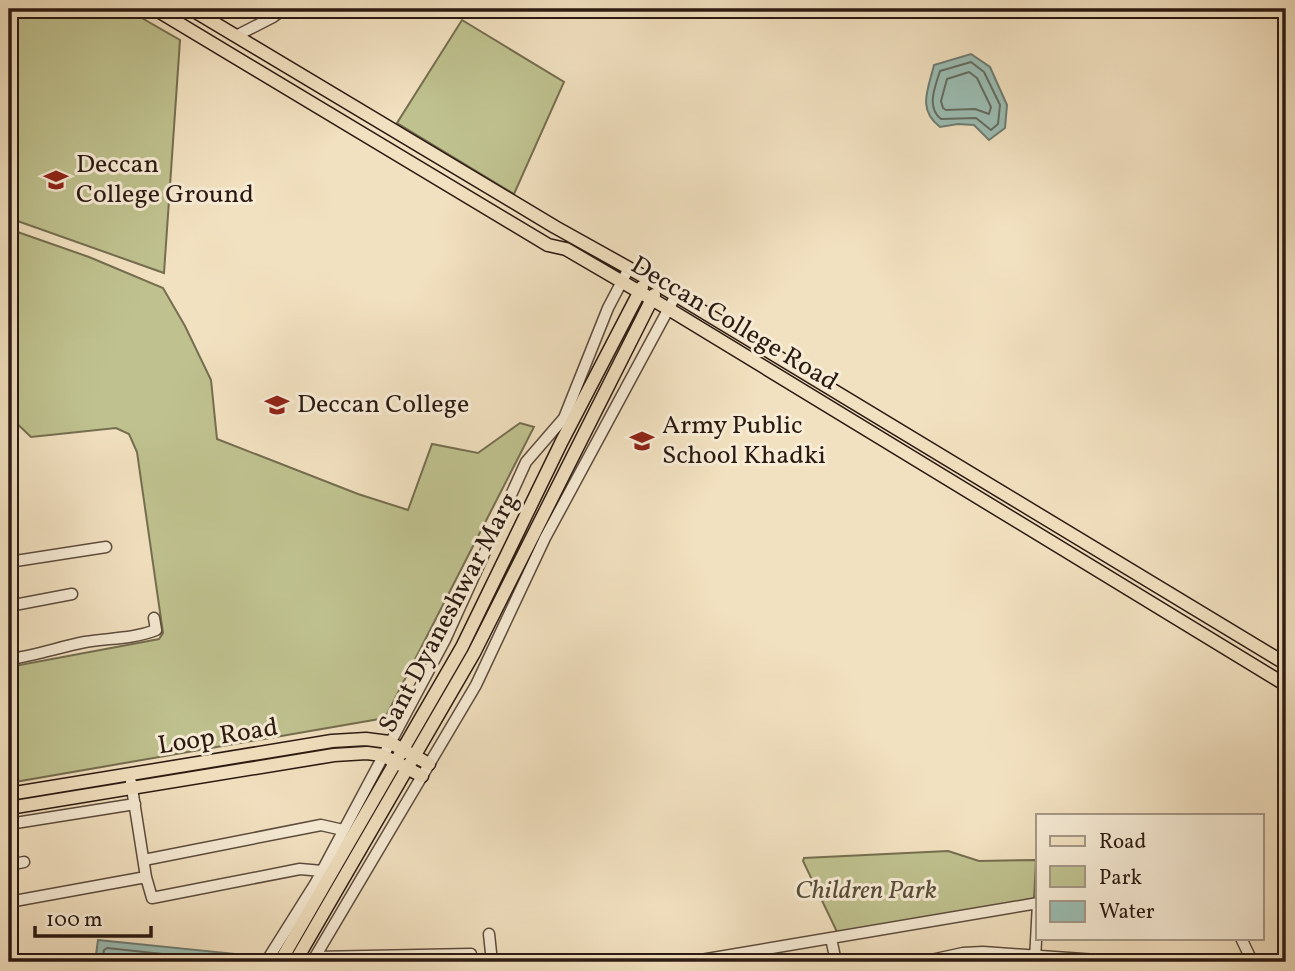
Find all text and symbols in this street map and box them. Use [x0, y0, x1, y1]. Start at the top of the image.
place label: Deccan College Ground [76, 147, 254, 213]
school or university icon: Deccan College Ground [42, 166, 70, 194]
street label: Deccan College Road [624, 248, 844, 400]
place label: Deccan College [297, 387, 469, 423]
school or university icon: Deccan College [263, 391, 291, 419]
place label: Army Public School Khadki [662, 408, 826, 474]
school or university icon: Army Public School Khadki [628, 427, 656, 455]
street label: Sant Dyaneshwar Marg [370, 487, 528, 739]
street label: Loop Road [155, 710, 281, 764]
legend [1036, 814, 1264, 940]
text: Road [1099, 828, 1146, 857]
text: Park [1099, 864, 1142, 893]
park label: Children Park [795, 873, 937, 909]
scale bar [35, 894, 150, 938]
text: Water [1099, 898, 1155, 927]
text: 100 m [46, 906, 103, 935]

